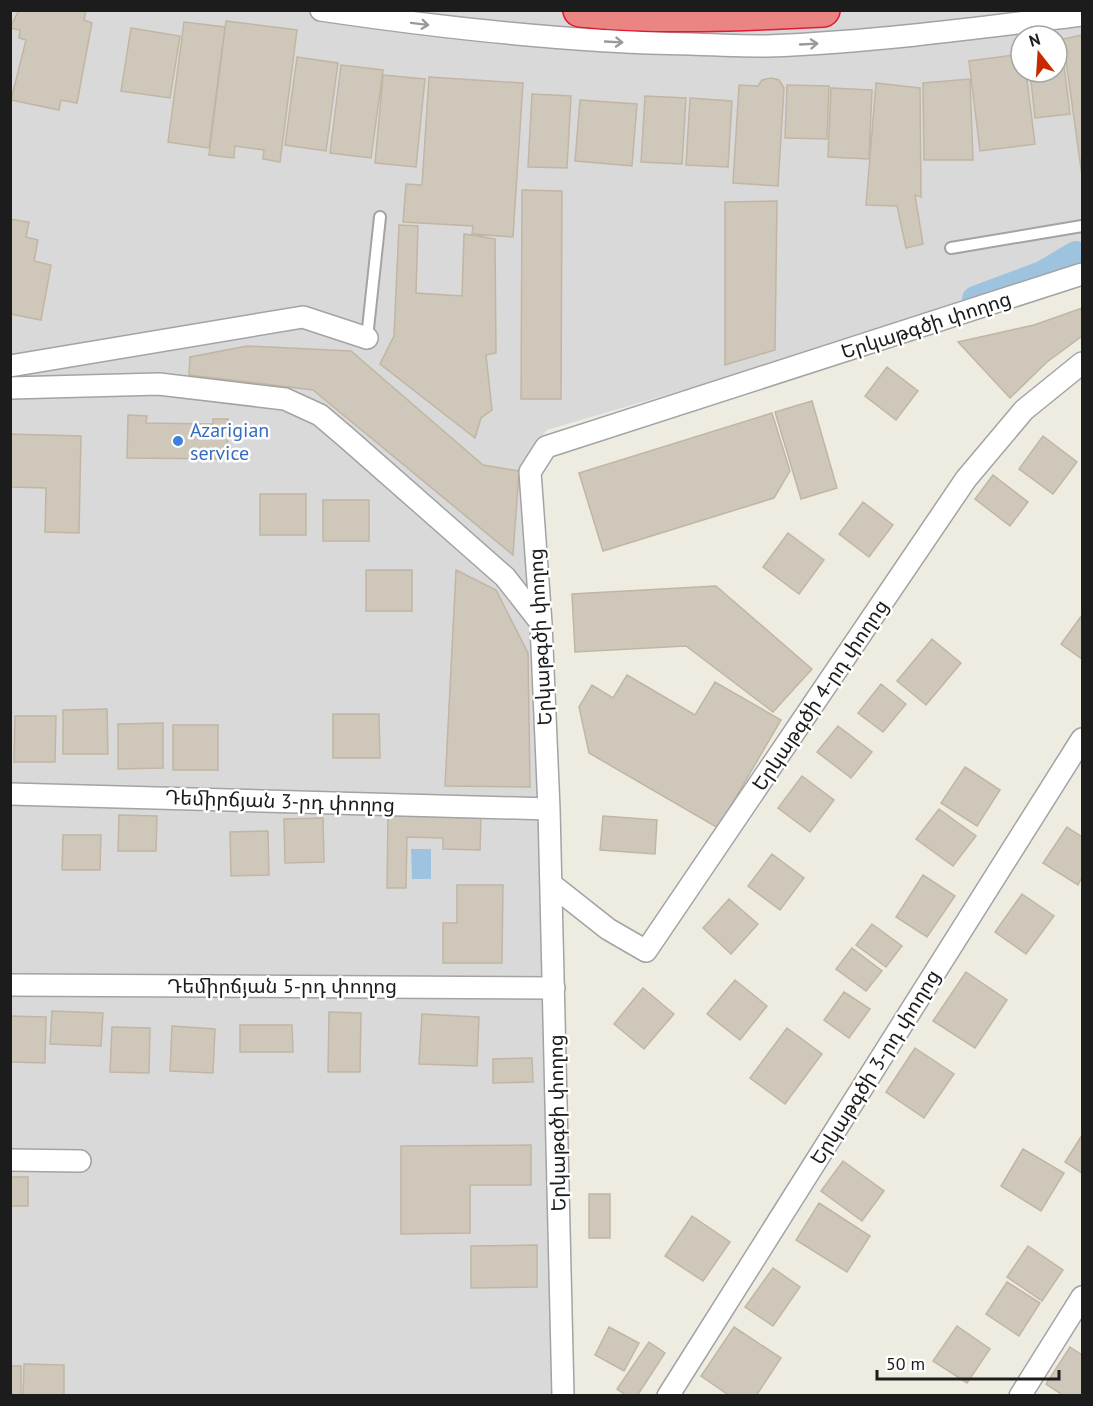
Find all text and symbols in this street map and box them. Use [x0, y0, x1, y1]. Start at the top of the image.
one-way arrow [410, 19, 430, 30]
north arrow [1009, 24, 1069, 84]
text: N [1027, 29, 1043, 51]
one-way arrow [604, 37, 624, 48]
one-way arrow [799, 38, 819, 49]
street label: Երկաթգծի փողոց [838, 285, 1014, 365]
place label: Azarigian service [190, 417, 269, 466]
marker: Azarigian service [171, 434, 185, 448]
street label: Երկաթգծի փողոց [522, 548, 558, 726]
street label: Երկաթգծի 4-րդ փողոց [746, 594, 894, 796]
street label: Դեմիրճյան 3-րդ փողոց [165, 784, 395, 818]
street label: Երկաթգծի 3-րդ փողոց [804, 964, 946, 1170]
street label: Դեմիրճյան 5-րդ փողոց [167, 973, 397, 999]
street label: Երկաթգծի փողոց [542, 1034, 572, 1212]
scale bar [877, 1343, 1058, 1381]
text: 50 m [886, 1352, 925, 1375]

